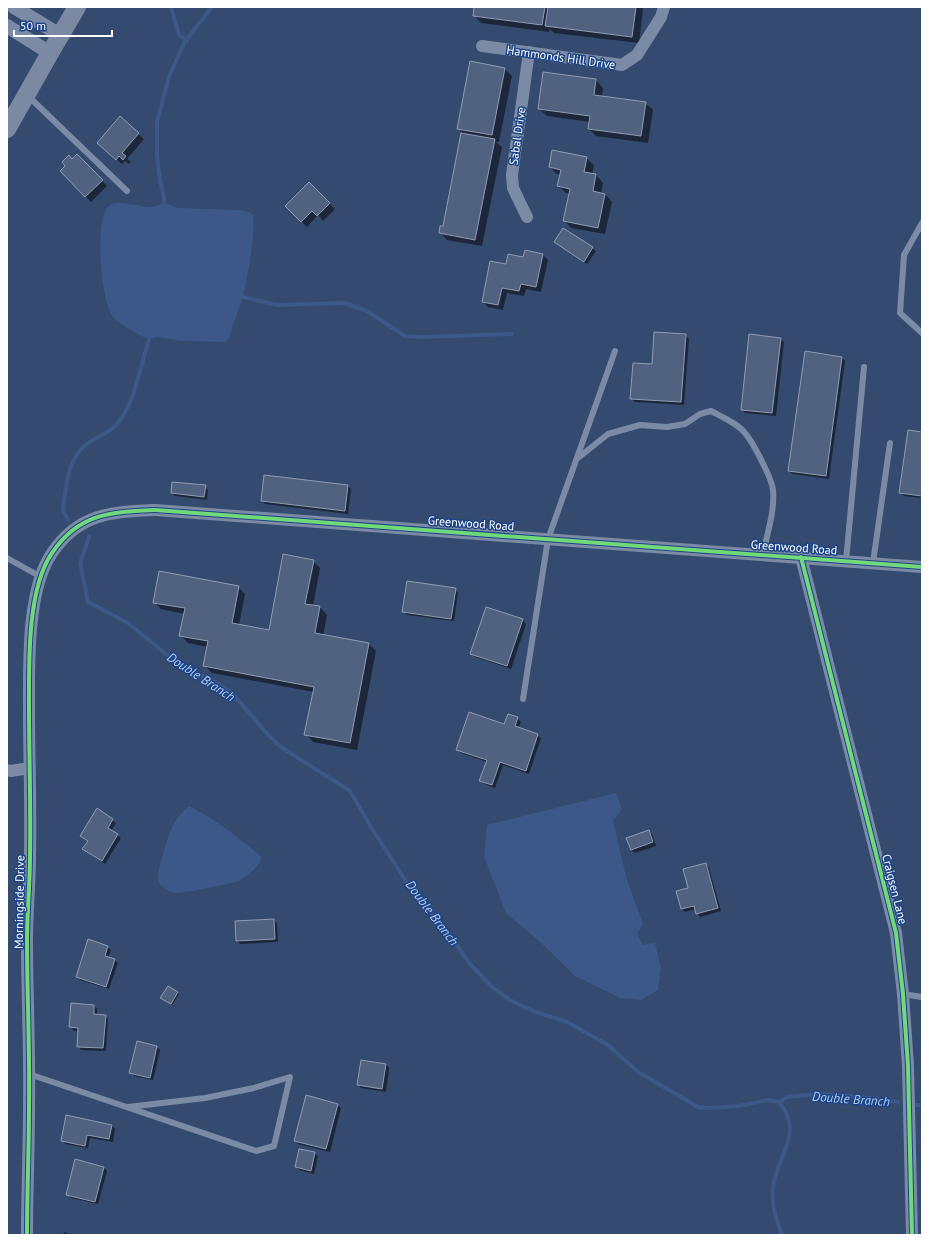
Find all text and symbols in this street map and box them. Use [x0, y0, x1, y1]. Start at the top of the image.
scale bar [14, 12, 112, 38]
text: 50 m [20, 18, 46, 33]
street label: Hammonds Hill Drive [506, 42, 616, 72]
street label: Sabal Drive [506, 106, 528, 166]
street label: Greenwood Road [427, 512, 515, 534]
street label: Greenwood Road [750, 536, 838, 558]
water label: Double Branch [164, 649, 238, 705]
street label: Craigsen Lane [879, 852, 911, 926]
street label: Morningside Drive [11, 855, 27, 949]
water label: Double Branch [402, 877, 462, 949]
water label: Double Branch [812, 1088, 891, 1110]

